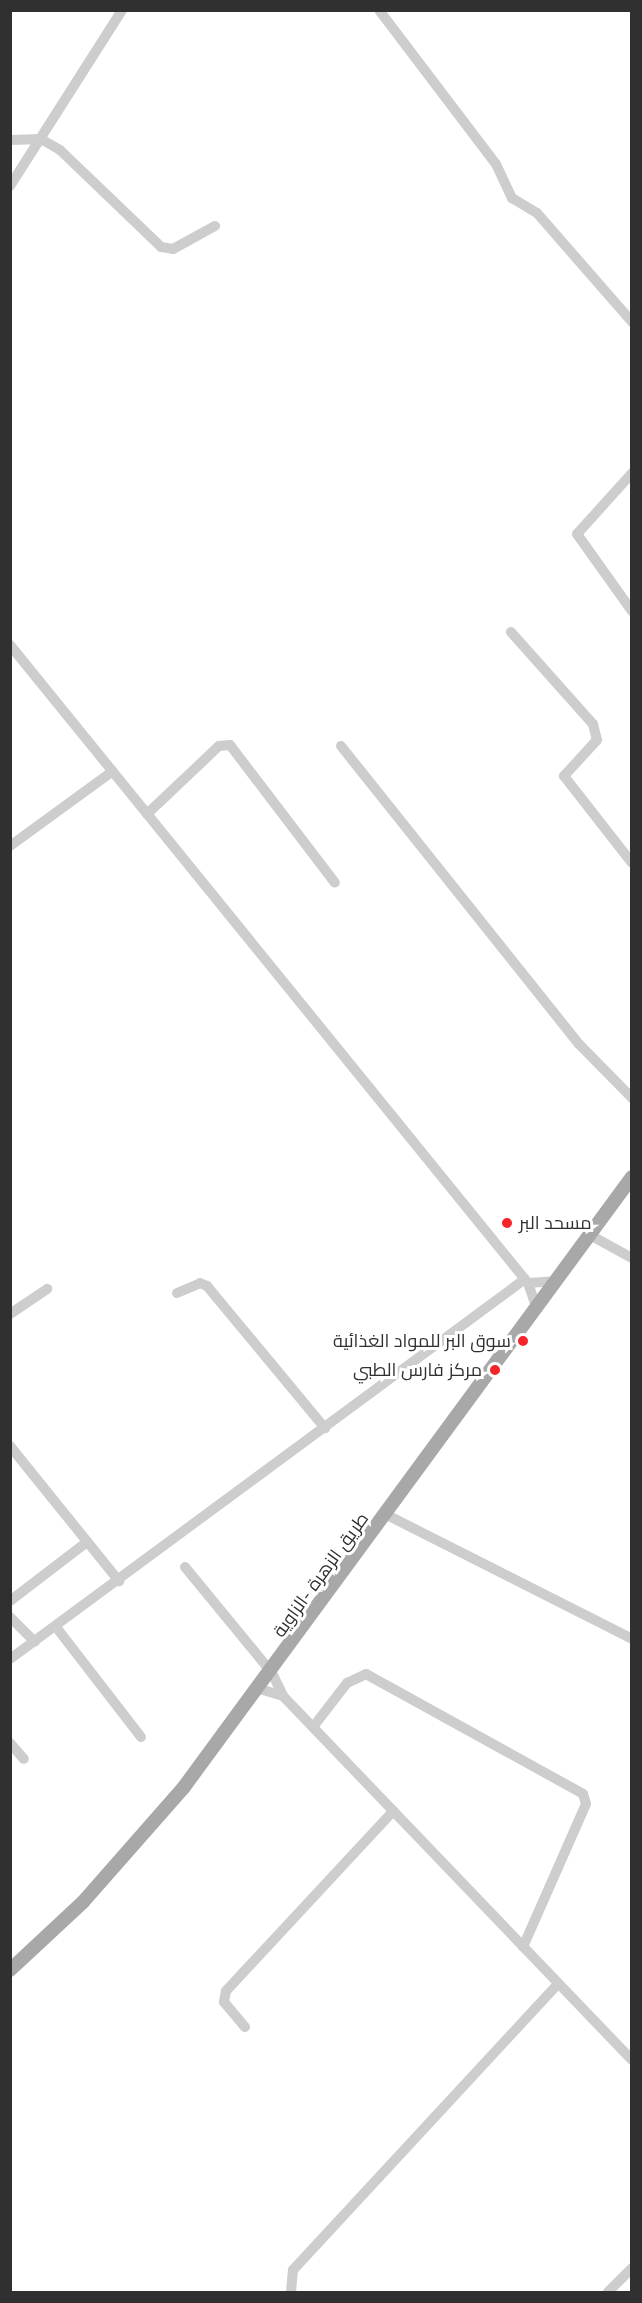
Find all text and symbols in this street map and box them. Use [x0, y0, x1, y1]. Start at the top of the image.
place label: مسحد البر [519, 1212, 592, 1234]
marker: مسحد البر [500, 1216, 514, 1230]
place label: سوق البر للمواد الغذائية [333, 1330, 511, 1352]
marker: سوق البر للمواد الغذائية [516, 1334, 530, 1348]
place label: مركز فارس الطبي [353, 1359, 482, 1381]
marker: مركز فارس الطبي [486, 1361, 504, 1379]
street label: طريق الزهرة -الزاوية [269, 1509, 373, 1641]

